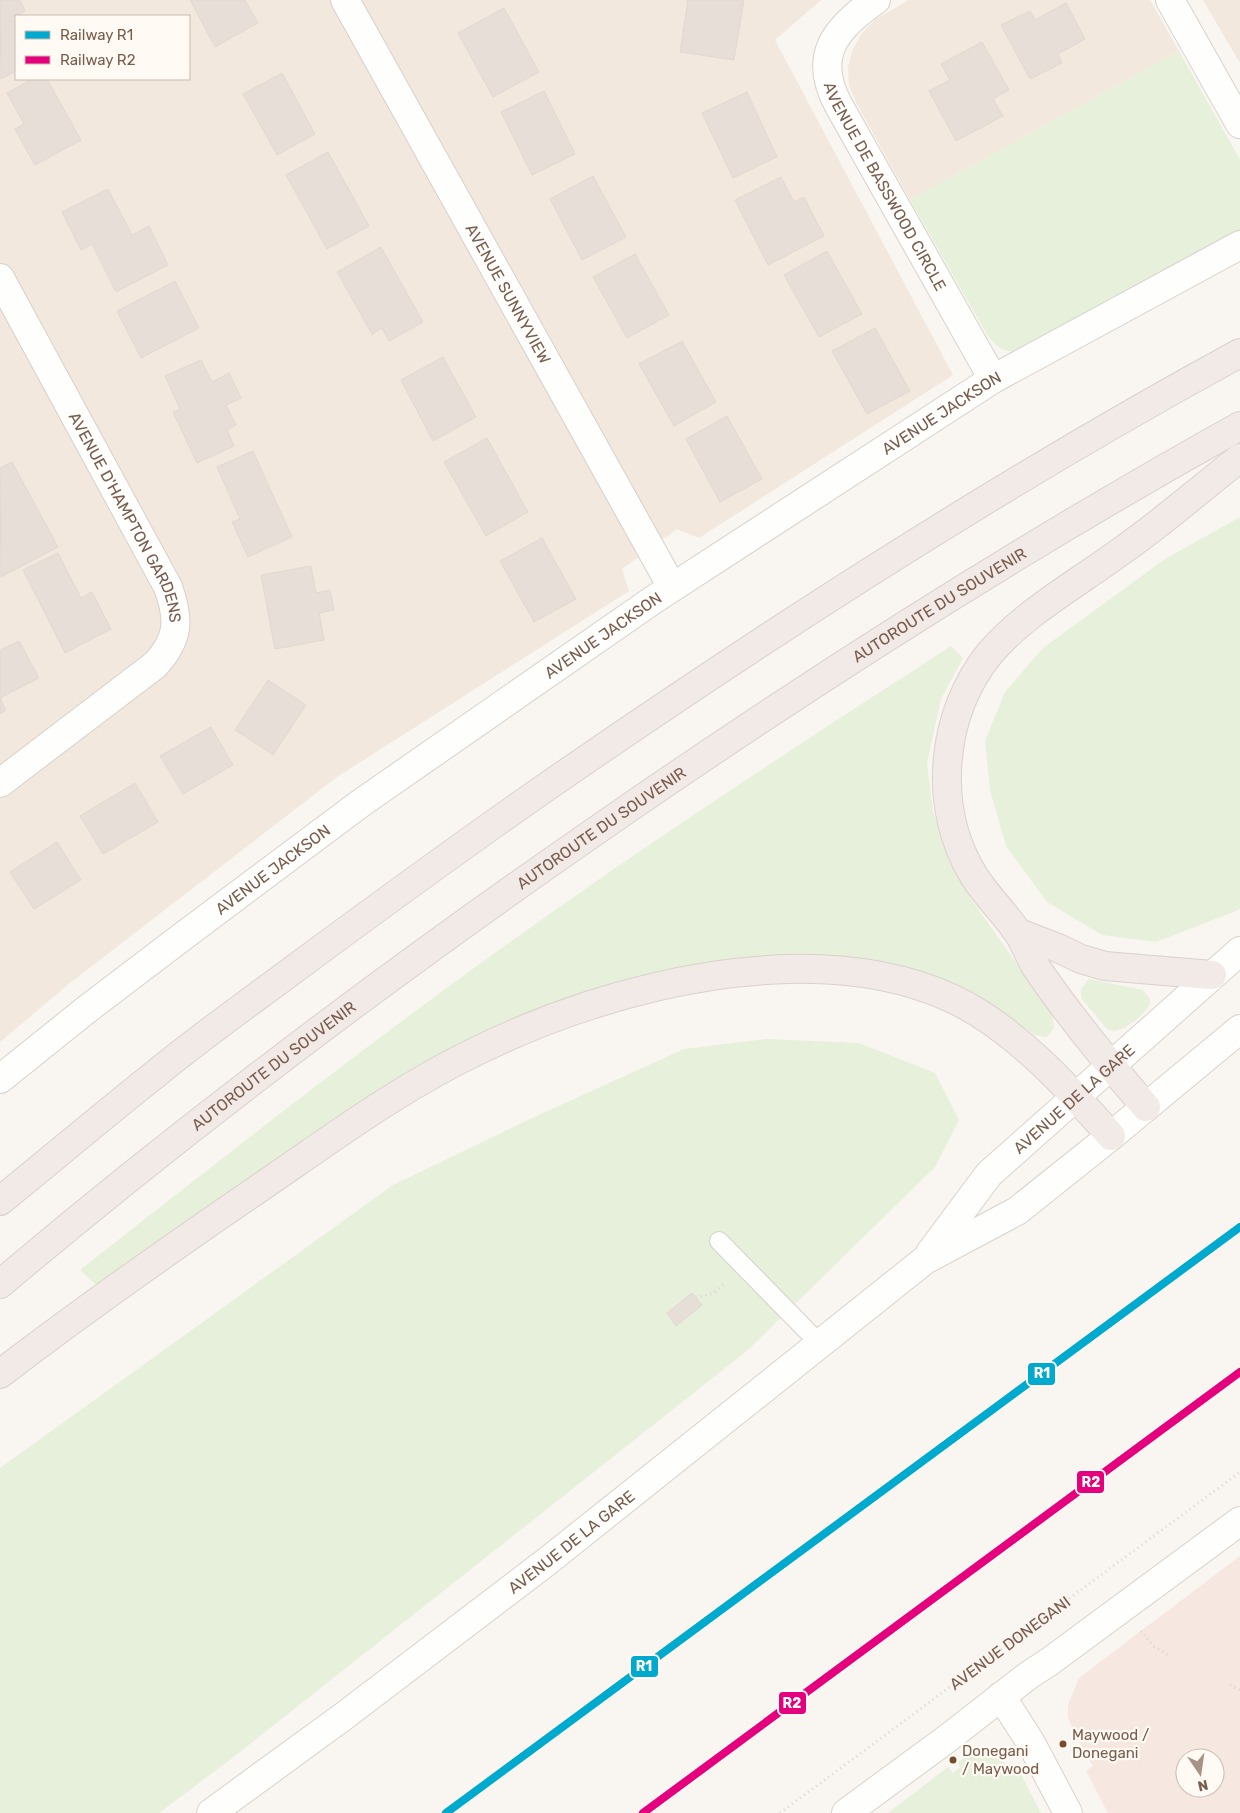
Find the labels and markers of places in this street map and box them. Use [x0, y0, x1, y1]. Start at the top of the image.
place label: Maywood / Donegani [1072, 1726, 1149, 1762]
marker: Maywood / Donegani [1058, 1739, 1068, 1749]
place label: Donegani / Maywood [962, 1742, 1039, 1778]
marker: Donegani / Maywood [948, 1755, 958, 1765]

